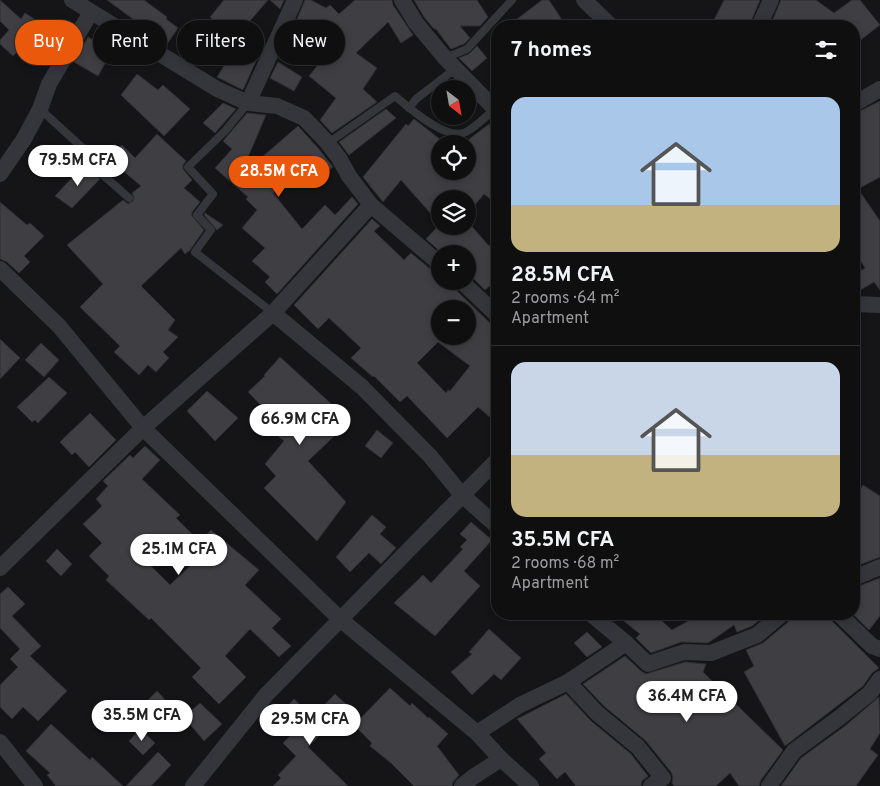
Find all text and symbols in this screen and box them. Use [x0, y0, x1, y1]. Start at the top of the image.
chip: Buy [15, 20, 83, 65]
chip: Rent [93, 20, 167, 65]
chip: Filters [177, 20, 264, 65]
chip: New [274, 20, 345, 65]
icon: filters [812, 36, 840, 64]
text: 7 homes [511, 37, 592, 64]
north arrow [431, 80, 476, 125]
map controls [431, 80, 476, 345]
icon: home [631, 129, 721, 219]
button: locate [431, 135, 476, 180]
pin: 79.5M CFA [21, 144, 135, 187]
text: 79.5M CFA [39, 151, 117, 171]
pin: 28.5M CFA [222, 156, 336, 198]
text: 28.5M CFA [240, 162, 318, 182]
button: layers [431, 190, 476, 235]
button: + [431, 245, 476, 290]
text: 28.5M CFA [511, 262, 614, 289]
text: 2 rooms · 64 m² [511, 289, 620, 309]
button: − [431, 300, 476, 345]
text: Apartment [511, 309, 589, 329]
icon: home [631, 395, 721, 485]
pin: 66.9M CFA [243, 404, 357, 446]
text: 66.9M CFA [260, 410, 340, 430]
text: 35.5M CFA [511, 527, 614, 554]
pin: 25.1M CFA [122, 534, 236, 576]
text: 25.1M CFA [141, 540, 217, 560]
text: 2 rooms · 68 m² [511, 554, 619, 574]
text: Apartment [511, 574, 589, 594]
pin: 36.4M CFA [630, 680, 744, 723]
text: 36.4M CFA [647, 687, 727, 707]
pin: 35.5M CFA [85, 700, 199, 742]
pin: 29.5M CFA [253, 704, 367, 746]
text: 35.5M CFA [103, 706, 181, 726]
text: 29.5M CFA [271, 710, 349, 730]

